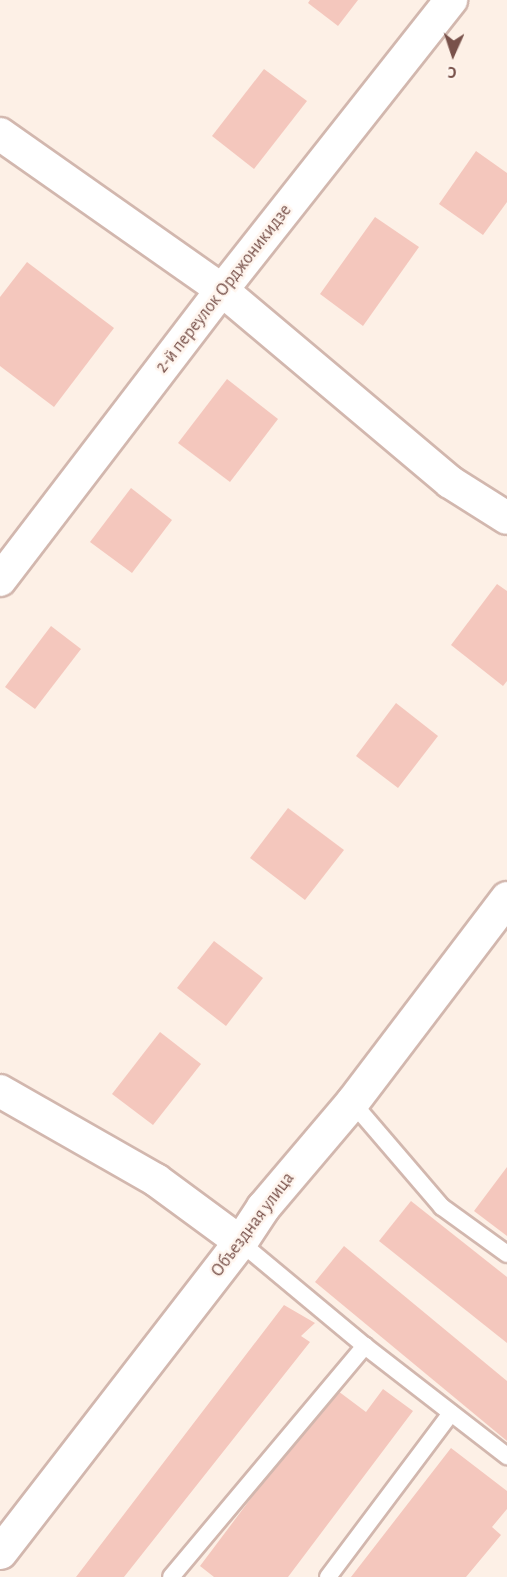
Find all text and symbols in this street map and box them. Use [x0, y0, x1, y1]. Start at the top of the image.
north arrow [423, 24, 483, 84]
text: С [447, 64, 457, 80]
street label: 2-й переулок Орджоникидзе [151, 200, 297, 378]
street label: Объездная улица [207, 1168, 299, 1282]

